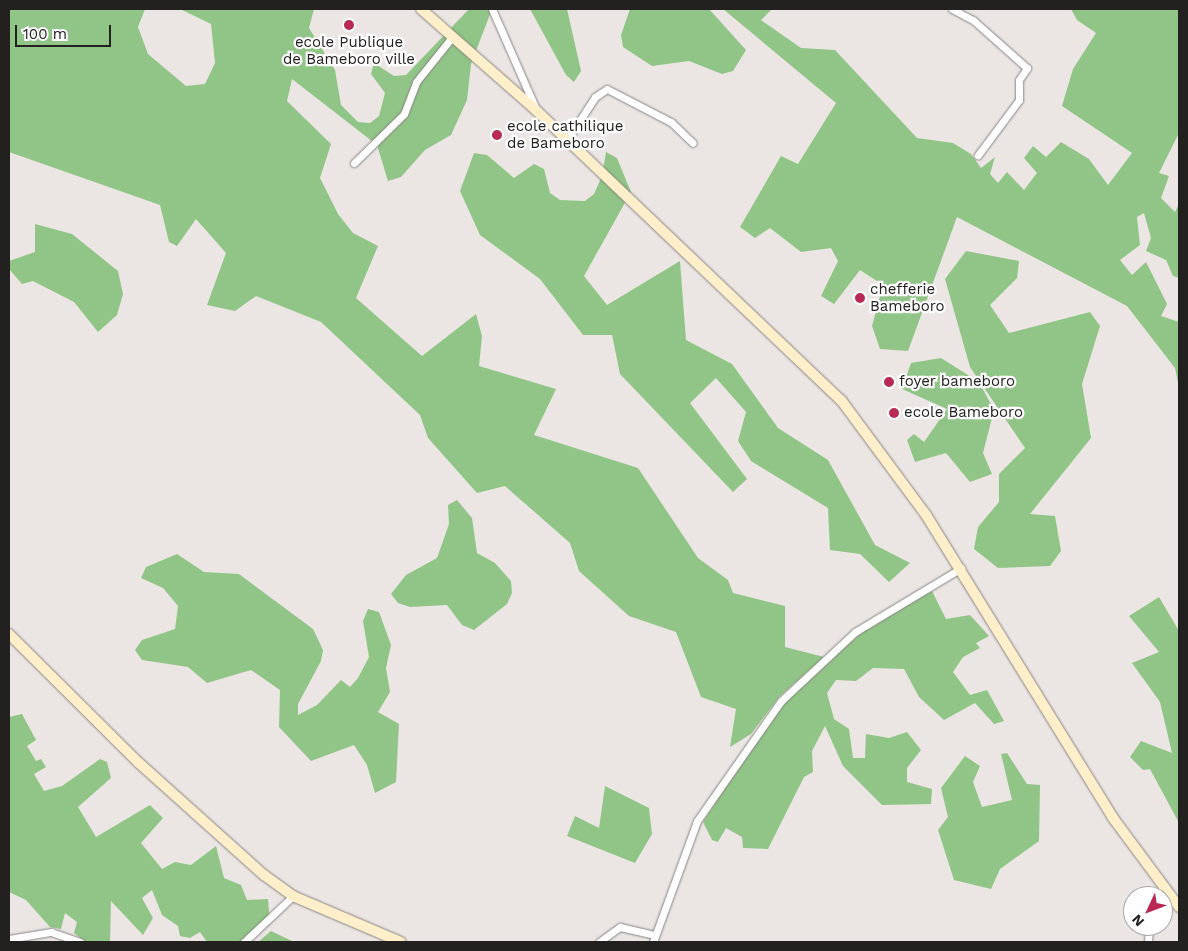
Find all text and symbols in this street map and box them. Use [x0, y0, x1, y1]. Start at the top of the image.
scale bar [18, 15, 114, 47]
marker: ecole Publique de Bameboro ville [343, 19, 355, 31]
text: 100 m [23, 25, 67, 43]
place label: ecole Publique de Bameboro ville [283, 33, 415, 68]
place label: ecole cathilique de Bameboro [507, 117, 623, 152]
marker: ecole cathilique de Bameboro [491, 129, 503, 141]
place label: chefferie Bameboro [870, 280, 945, 315]
marker: chefferie Bameboro [854, 292, 866, 304]
place label: foyer bameboro [899, 373, 1015, 391]
marker: foyer bameboro [883, 376, 895, 388]
place label: ecole Bameboro [904, 404, 1023, 422]
marker: ecole Bameboro [888, 407, 900, 419]
north arrow [1123, 886, 1173, 936]
text: N [1128, 911, 1147, 930]

